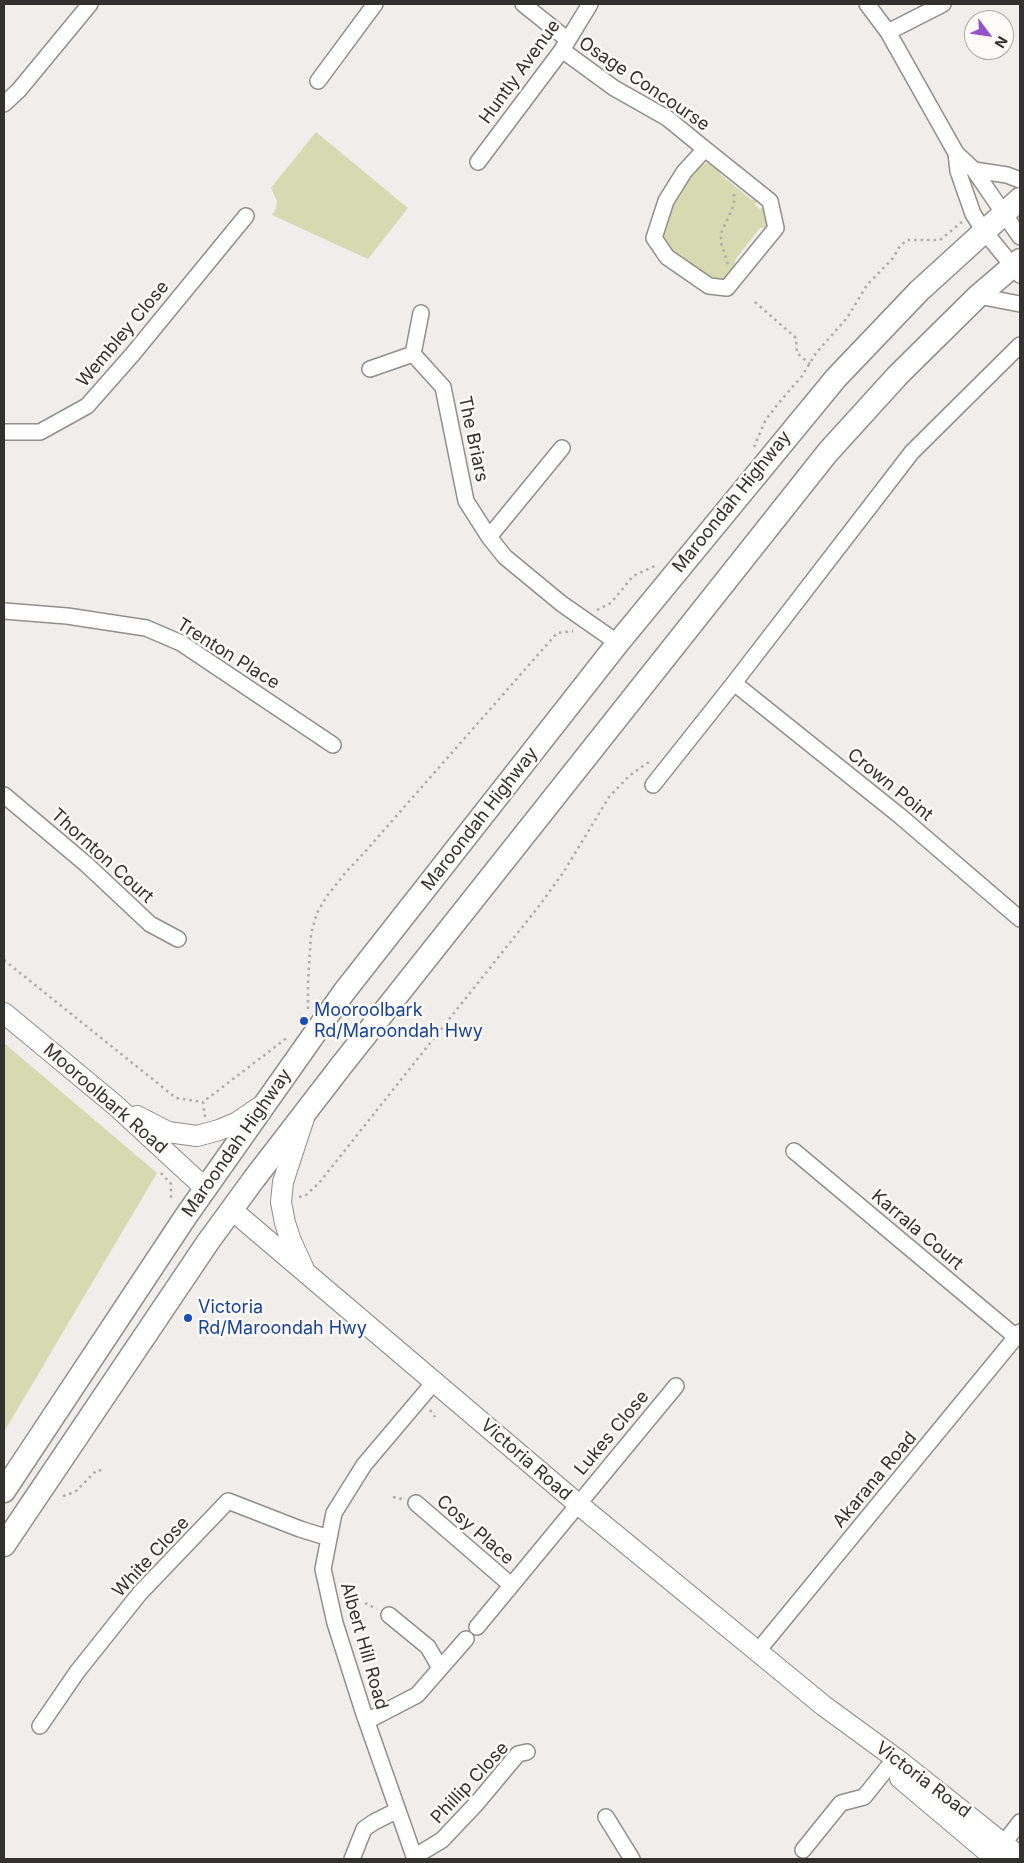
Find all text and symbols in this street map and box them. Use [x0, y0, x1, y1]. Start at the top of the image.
north arrow [964, 10, 1014, 60]
street label: Huntly Avenue [475, 16, 565, 128]
street label: Osage Concourse [575, 32, 713, 136]
text: N [991, 34, 1011, 51]
street label: Wembley Close [72, 276, 174, 392]
street label: The Briars [453, 394, 493, 484]
street label: Maroondah Highway [668, 427, 796, 577]
street label: Trenton Place [173, 614, 283, 694]
street label: Maroondah Highway [417, 743, 543, 895]
street label: Crown Point [843, 744, 937, 826]
street label: Thornton Court [46, 804, 158, 908]
place label: Mooroolbark Rd/Maroondah Hwy [314, 1000, 483, 1042]
marker: Mooroolbark Rd/Maroondah Hwy [298, 1015, 310, 1027]
street label: Mooroolbark Road [39, 1039, 171, 1159]
street label: Maroondah Highway [178, 1065, 296, 1221]
street label: Karrala Court [867, 1185, 967, 1275]
place label: Victoria Rd/Maroondah Hwy [198, 1297, 367, 1340]
marker: Victoria Rd/Maroondah Hwy [182, 1312, 194, 1324]
street label: Lukes Close [570, 1386, 654, 1480]
street label: Victoria Road [476, 1415, 576, 1505]
street label: Akarana Road [829, 1428, 921, 1532]
street label: Cosy Place [432, 1491, 518, 1569]
street label: White Close [108, 1512, 194, 1602]
street label: Albert Hill Road [336, 1580, 392, 1712]
street label: Victoria Road [871, 1737, 975, 1823]
street label: Phillip Close [427, 1738, 513, 1828]

